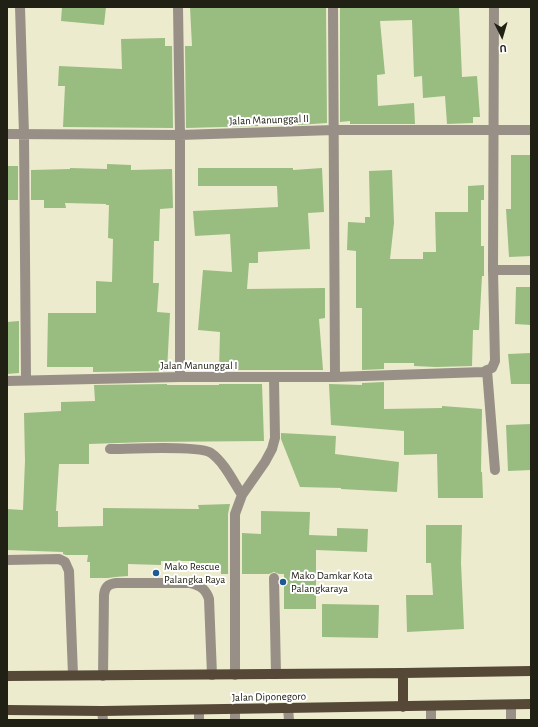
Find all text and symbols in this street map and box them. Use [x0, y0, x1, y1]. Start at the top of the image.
north arrow [482, 16, 522, 56]
text: U [499, 43, 507, 54]
street label: Jalan Manunggal II [229, 112, 309, 128]
street label: Jalan Manunggal I [161, 359, 237, 373]
place label: Mako Rescue Palangka Raya [164, 560, 225, 586]
marker: Mako Rescue Palangka Raya [151, 568, 161, 578]
place label: Mako Damkar Kota Palangkaraya [291, 569, 372, 595]
marker: Mako Damkar Kota Palangkaraya [278, 577, 288, 587]
street label: Jalan Diponegoro [232, 690, 306, 704]

